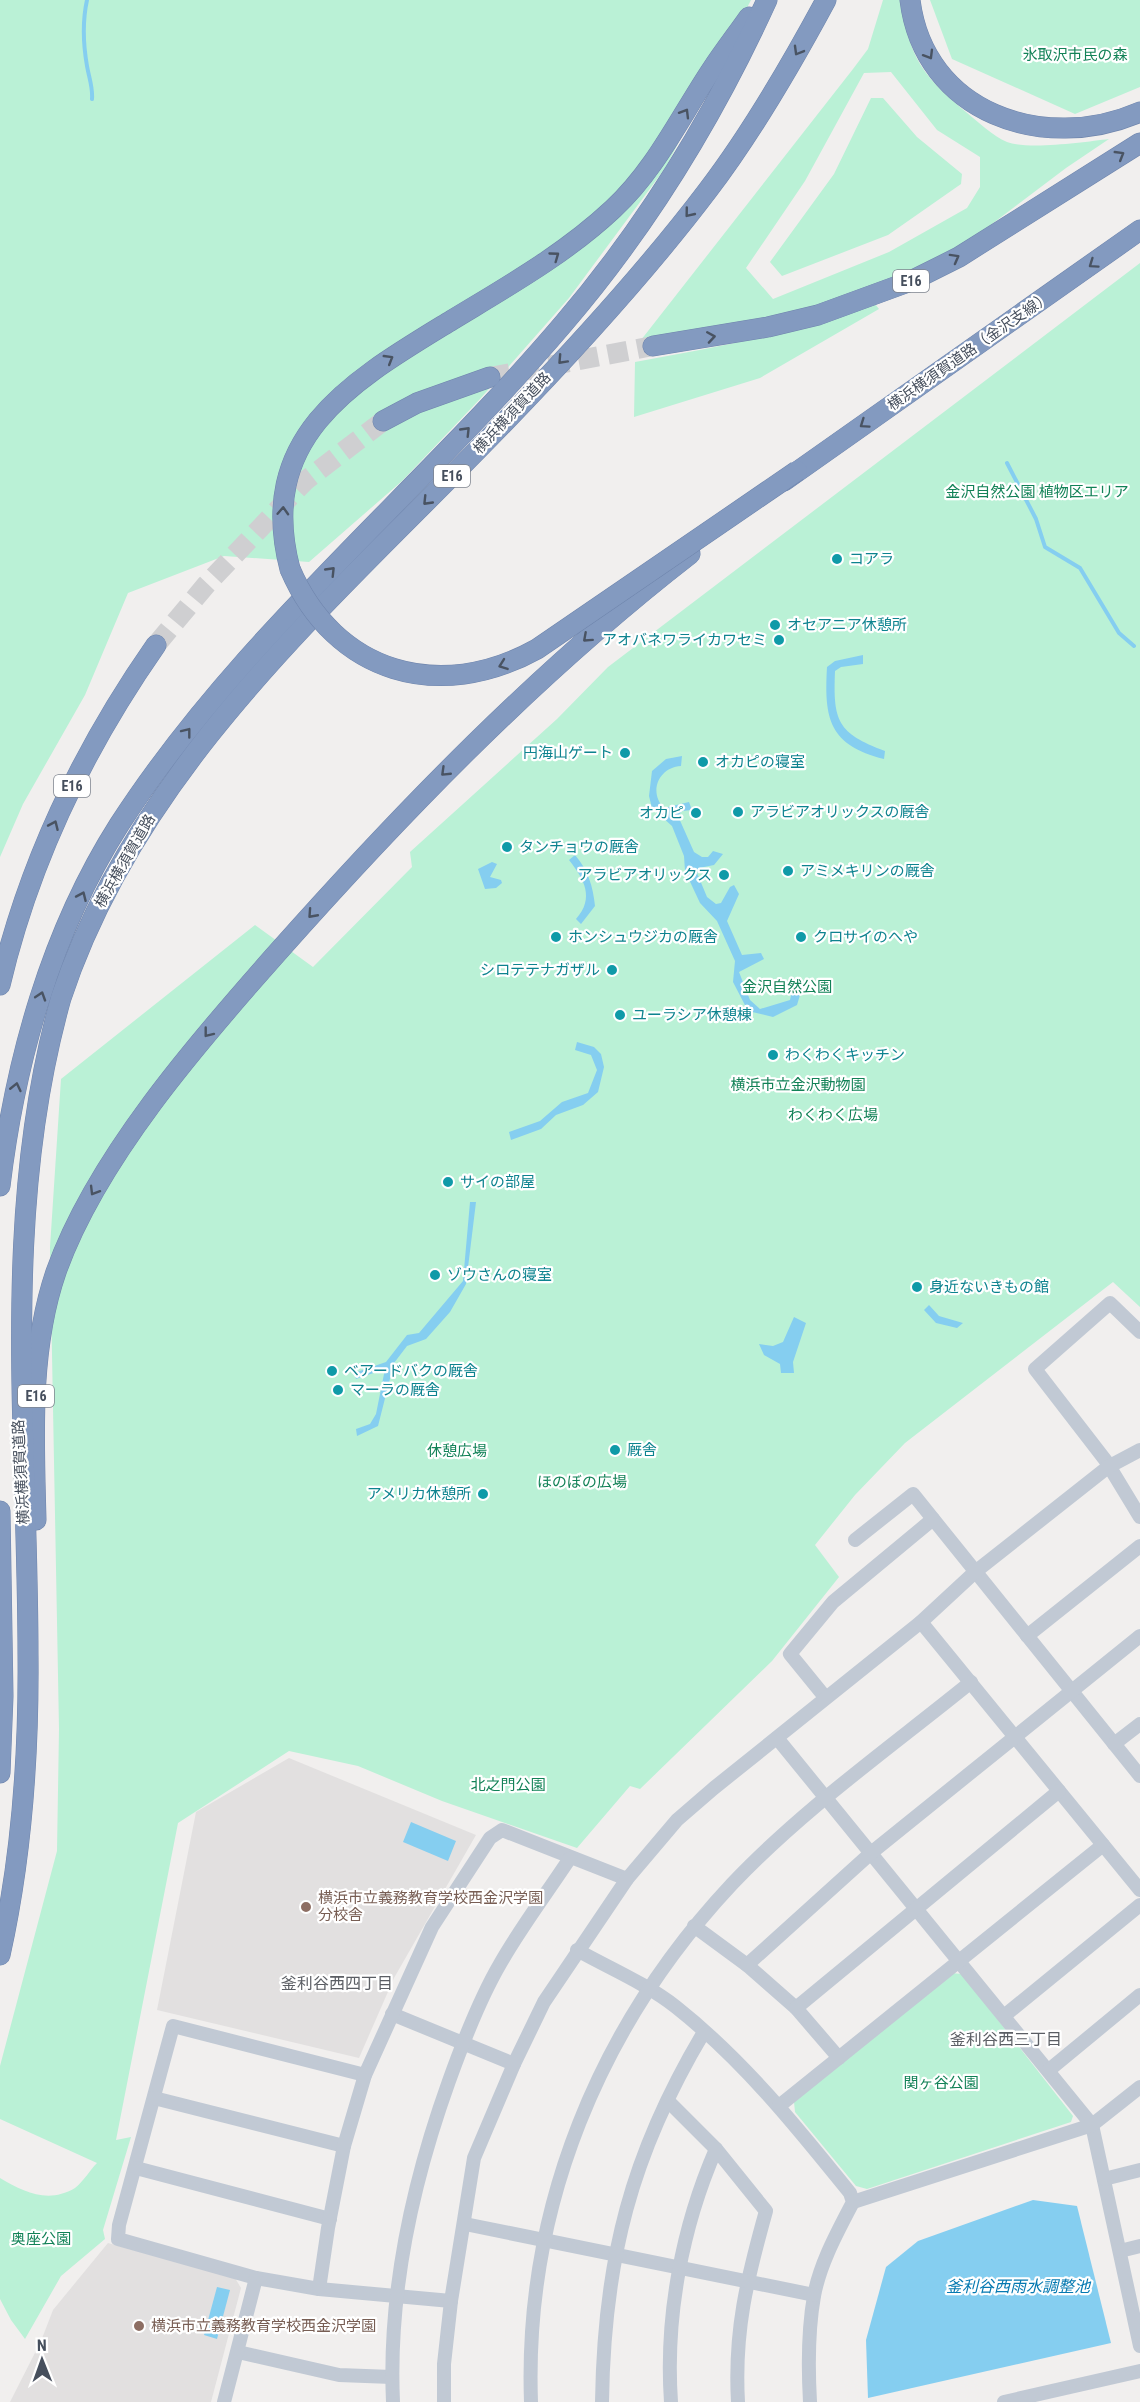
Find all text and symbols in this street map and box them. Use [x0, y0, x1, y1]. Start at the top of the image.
one-way arrow [794, 45, 805, 55]
park label: 氷取沢市民の森 [1022, 46, 1128, 64]
one-way arrow [922, 49, 934, 59]
one-way arrow [678, 109, 690, 119]
one-way arrow [1114, 151, 1124, 162]
one-way arrow [686, 206, 697, 217]
one-way arrow [548, 252, 559, 263]
one-way arrow [949, 254, 959, 265]
one-way arrow [1088, 257, 1099, 268]
road number: E16 [893, 270, 929, 292]
street label: 横浜横須賀道路（金沢支線） [884, 288, 1054, 414]
one-way arrow [706, 332, 716, 344]
one-way arrow [558, 354, 569, 364]
one-way arrow [383, 355, 394, 366]
street label: 横浜横須賀道路 [470, 368, 554, 458]
one-way arrow [860, 417, 871, 428]
one-way arrow [459, 427, 470, 437]
road number: E16 [434, 465, 470, 487]
park label: 金沢自然公園 植物区エリア [945, 483, 1129, 501]
one-way arrow [424, 494, 435, 505]
one-way arrow [277, 507, 290, 516]
place label: コアラ [849, 550, 894, 568]
marker: コアラ [830, 552, 844, 566]
one-way arrow [324, 568, 335, 578]
place label: オセアニア休憩所 [787, 616, 907, 634]
marker: オセアニア休憩所 [768, 618, 782, 632]
one-way arrow [583, 631, 594, 642]
place label: アオバネワライカワセミ [602, 631, 767, 649]
marker: アオバネワライカワセミ [772, 633, 786, 647]
one-way arrow [499, 658, 510, 670]
one-way arrow [179, 728, 190, 739]
place label: 円海山ゲート [523, 744, 613, 762]
marker: 円海山ゲート [618, 746, 632, 760]
place label: オカピの寝室 [715, 753, 805, 771]
marker: オカピの寝室 [696, 755, 710, 769]
one-way arrow [442, 765, 452, 776]
road number: E16 [54, 775, 90, 797]
place label: アラビアオリックスの厩舎 [750, 803, 930, 821]
place label: オカピ [639, 804, 684, 822]
marker: アラビアオリックスの厩舎 [731, 805, 745, 819]
marker: オカピ [689, 806, 703, 820]
street label: 横浜横須賀道路 [91, 811, 159, 911]
one-way arrow [46, 821, 58, 832]
place label: タンチョウの厩舎 [519, 838, 639, 856]
marker: タンチョウの厩舎 [500, 840, 514, 854]
place label: アミメキリンの厩舎 [800, 862, 935, 880]
marker: アミメキリンの厩舎 [781, 864, 795, 878]
place label: アラビアオリックス [577, 866, 712, 884]
marker: アラビアオリックス [717, 868, 731, 882]
one-way arrow [75, 891, 87, 902]
one-way arrow [308, 907, 319, 918]
place label: ホンシュウジカの厩舎 [568, 928, 718, 946]
place label: クロサイのへや [813, 928, 918, 946]
marker: ホンシュウジカの厩舎 [549, 930, 563, 944]
marker: クロサイのへや [794, 930, 808, 944]
place label: シロテテナガザル [480, 961, 600, 979]
marker: シロテテナガザル [605, 963, 619, 977]
park label: 金沢自然公園 [742, 978, 832, 996]
one-way arrow [34, 991, 46, 1002]
place label: ユーラシア休憩棟 [632, 1006, 752, 1024]
marker: ユーラシア休憩棟 [613, 1008, 627, 1022]
one-way arrow [205, 1026, 216, 1037]
place label: わくわくキッチン [785, 1046, 905, 1064]
marker: わくわくキッチン [766, 1048, 780, 1062]
park label: 横浜市立金沢動物園 [730, 1076, 866, 1094]
one-way arrow [9, 1082, 22, 1092]
park label: わくわく広場 [788, 1106, 878, 1124]
place label: サイの部屋 [460, 1173, 535, 1191]
marker: サイの部屋 [441, 1175, 455, 1189]
one-way arrow [90, 1185, 101, 1195]
place label: ゾウさんの寝室 [447, 1266, 552, 1284]
marker: ゾウさんの寝室 [428, 1268, 442, 1282]
place label: 身近ないきもの館 [929, 1278, 1049, 1296]
marker: 身近ないきもの館 [910, 1280, 924, 1294]
place label: ベアードバクの厩舎 [344, 1362, 478, 1380]
marker: ベアードバクの厩舎 [325, 1364, 339, 1378]
place label: マーラの厩舎 [350, 1381, 440, 1399]
marker: マーラの厩舎 [331, 1383, 345, 1397]
road number: E16 [18, 1385, 54, 1407]
street label: 横浜横須賀道路 [9, 1419, 33, 1525]
place label: 厩舎 [627, 1441, 657, 1459]
park label: 休憩広場 [427, 1442, 487, 1460]
marker: 厩舎 [608, 1443, 622, 1457]
park label: ほのぼの広場 [537, 1473, 627, 1491]
place label: アメリカ休憩所 [367, 1485, 471, 1503]
marker: アメリカ休憩所 [476, 1487, 490, 1501]
park label: 北之門公園 [470, 1776, 546, 1794]
place label: 横浜市立義務教育学校西金沢学園 分校舎 [318, 1889, 543, 1924]
marker: 横浜市立義務教育学校西金沢学園 分校舎 [299, 1900, 313, 1914]
district label: 釜利谷西四丁目 [281, 1974, 393, 1993]
district label: 釜利谷西三丁目 [950, 2030, 1062, 2049]
park label: 関ヶ谷公園 [903, 2074, 979, 2092]
park label: 奥座公園 [11, 2230, 71, 2248]
water label: 釜利谷西雨水調整池 [946, 2277, 1092, 2296]
place label: 横浜市立義務教育学校西金沢学園 [151, 2317, 376, 2335]
marker: 横浜市立義務教育学校西金沢学園 [132, 2319, 146, 2333]
north arrow [12, 2330, 72, 2390]
text: N [37, 2336, 47, 2355]

